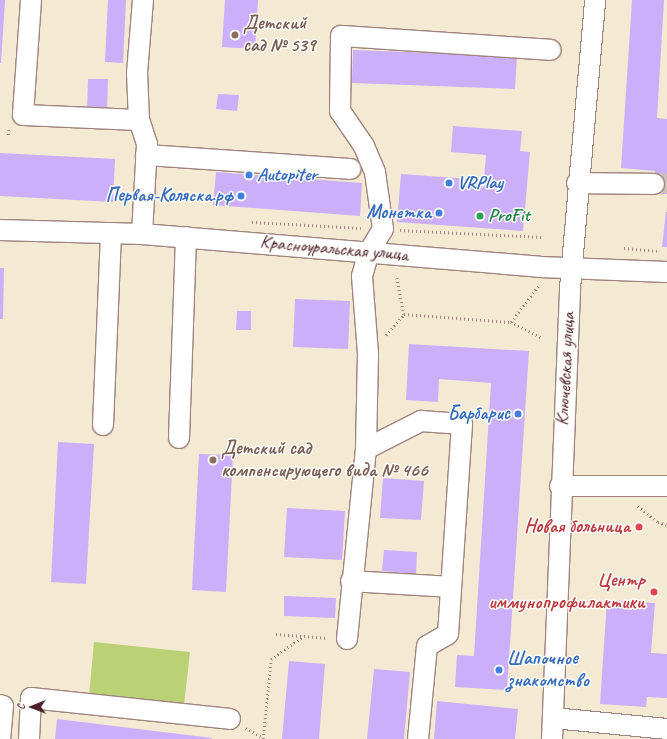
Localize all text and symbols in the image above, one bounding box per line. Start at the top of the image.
place label: Детский сад № 539 [243,13,315,57]
marker: Детский сад № 539 [230,30,240,40]
place label: Autopiter [257,164,317,186]
marker: Autopiter [244,170,254,180]
place label: VRPlay [457,172,503,194]
marker: VRPlay [444,178,454,188]
place label: Первая-Коляска.рф [106,185,233,207]
marker: Первая-Коляска.рф [236,191,246,201]
place label: Монетка [366,202,431,224]
place label: ProFit [488,205,530,227]
marker: Монетка [434,208,444,218]
marker: ProFit [475,211,485,221]
street label: Красноуральская улица [259,231,409,267]
street label: Ключевская улица [552,311,580,427]
place label: Барбарис [448,403,510,425]
marker: Барбарис [513,409,523,419]
place label: Детский сад компенсирующего вида № 466 [221,438,424,482]
marker: Детский сад компенсирующего вида № 466 [208,455,218,465]
place label: Новая больница [525,516,630,538]
marker: Новая больница [633,521,645,533]
place label: Центр иммунопрофилактики [488,570,645,614]
marker: Центр иммунопрофилактики [648,586,660,598]
place label: Шапочное знакомство [507,648,589,692]
marker: Шапочное знакомство [494,665,504,675]
north arrow [12,687,52,727]
text: С [13,704,27,710]

